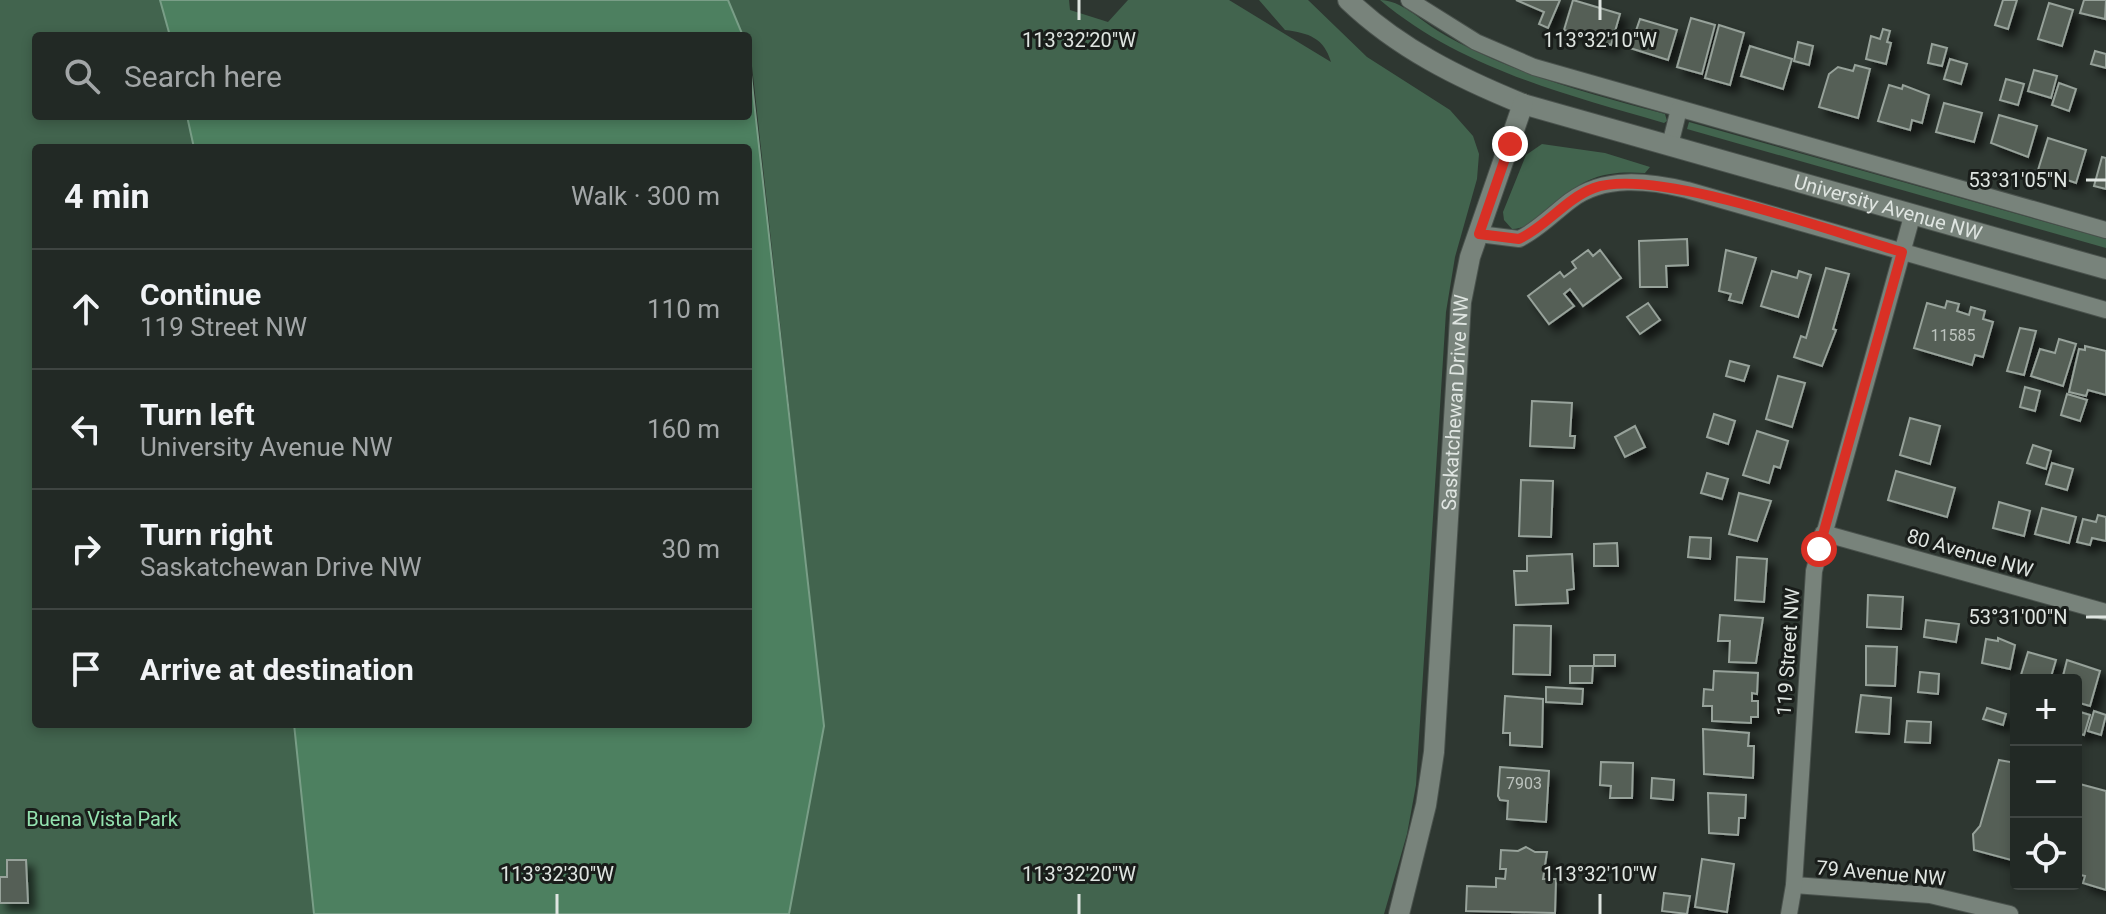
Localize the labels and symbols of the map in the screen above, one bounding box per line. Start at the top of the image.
text: 113°32'20"W [1022,28,1136,52]
text: 113°32'10"W [1543,28,1657,52]
route end [1492,126,1528,162]
text: 53°31'05"N [1968,168,2068,192]
street label: University Avenue NW [1791,169,1985,245]
street label: Saskatchewan Drive NW [1437,293,1473,511]
house number: 11585 [1931,326,1975,345]
street label: 80 Avenue NW [1904,524,2036,582]
route start [1801,531,1837,567]
street label: 119 Street NW [1772,587,1804,717]
text: 53°31'00"N [1968,605,2068,629]
house number: 7903 [1506,774,1542,793]
park label: Buena Vista Park [26,807,179,831]
street label: 79 Avenue NW [1815,855,1947,891]
text: 113°32'30"W [500,862,614,886]
text: 113°32'20"W [1022,862,1136,886]
text: 113°32'10"W [1543,862,1657,886]

